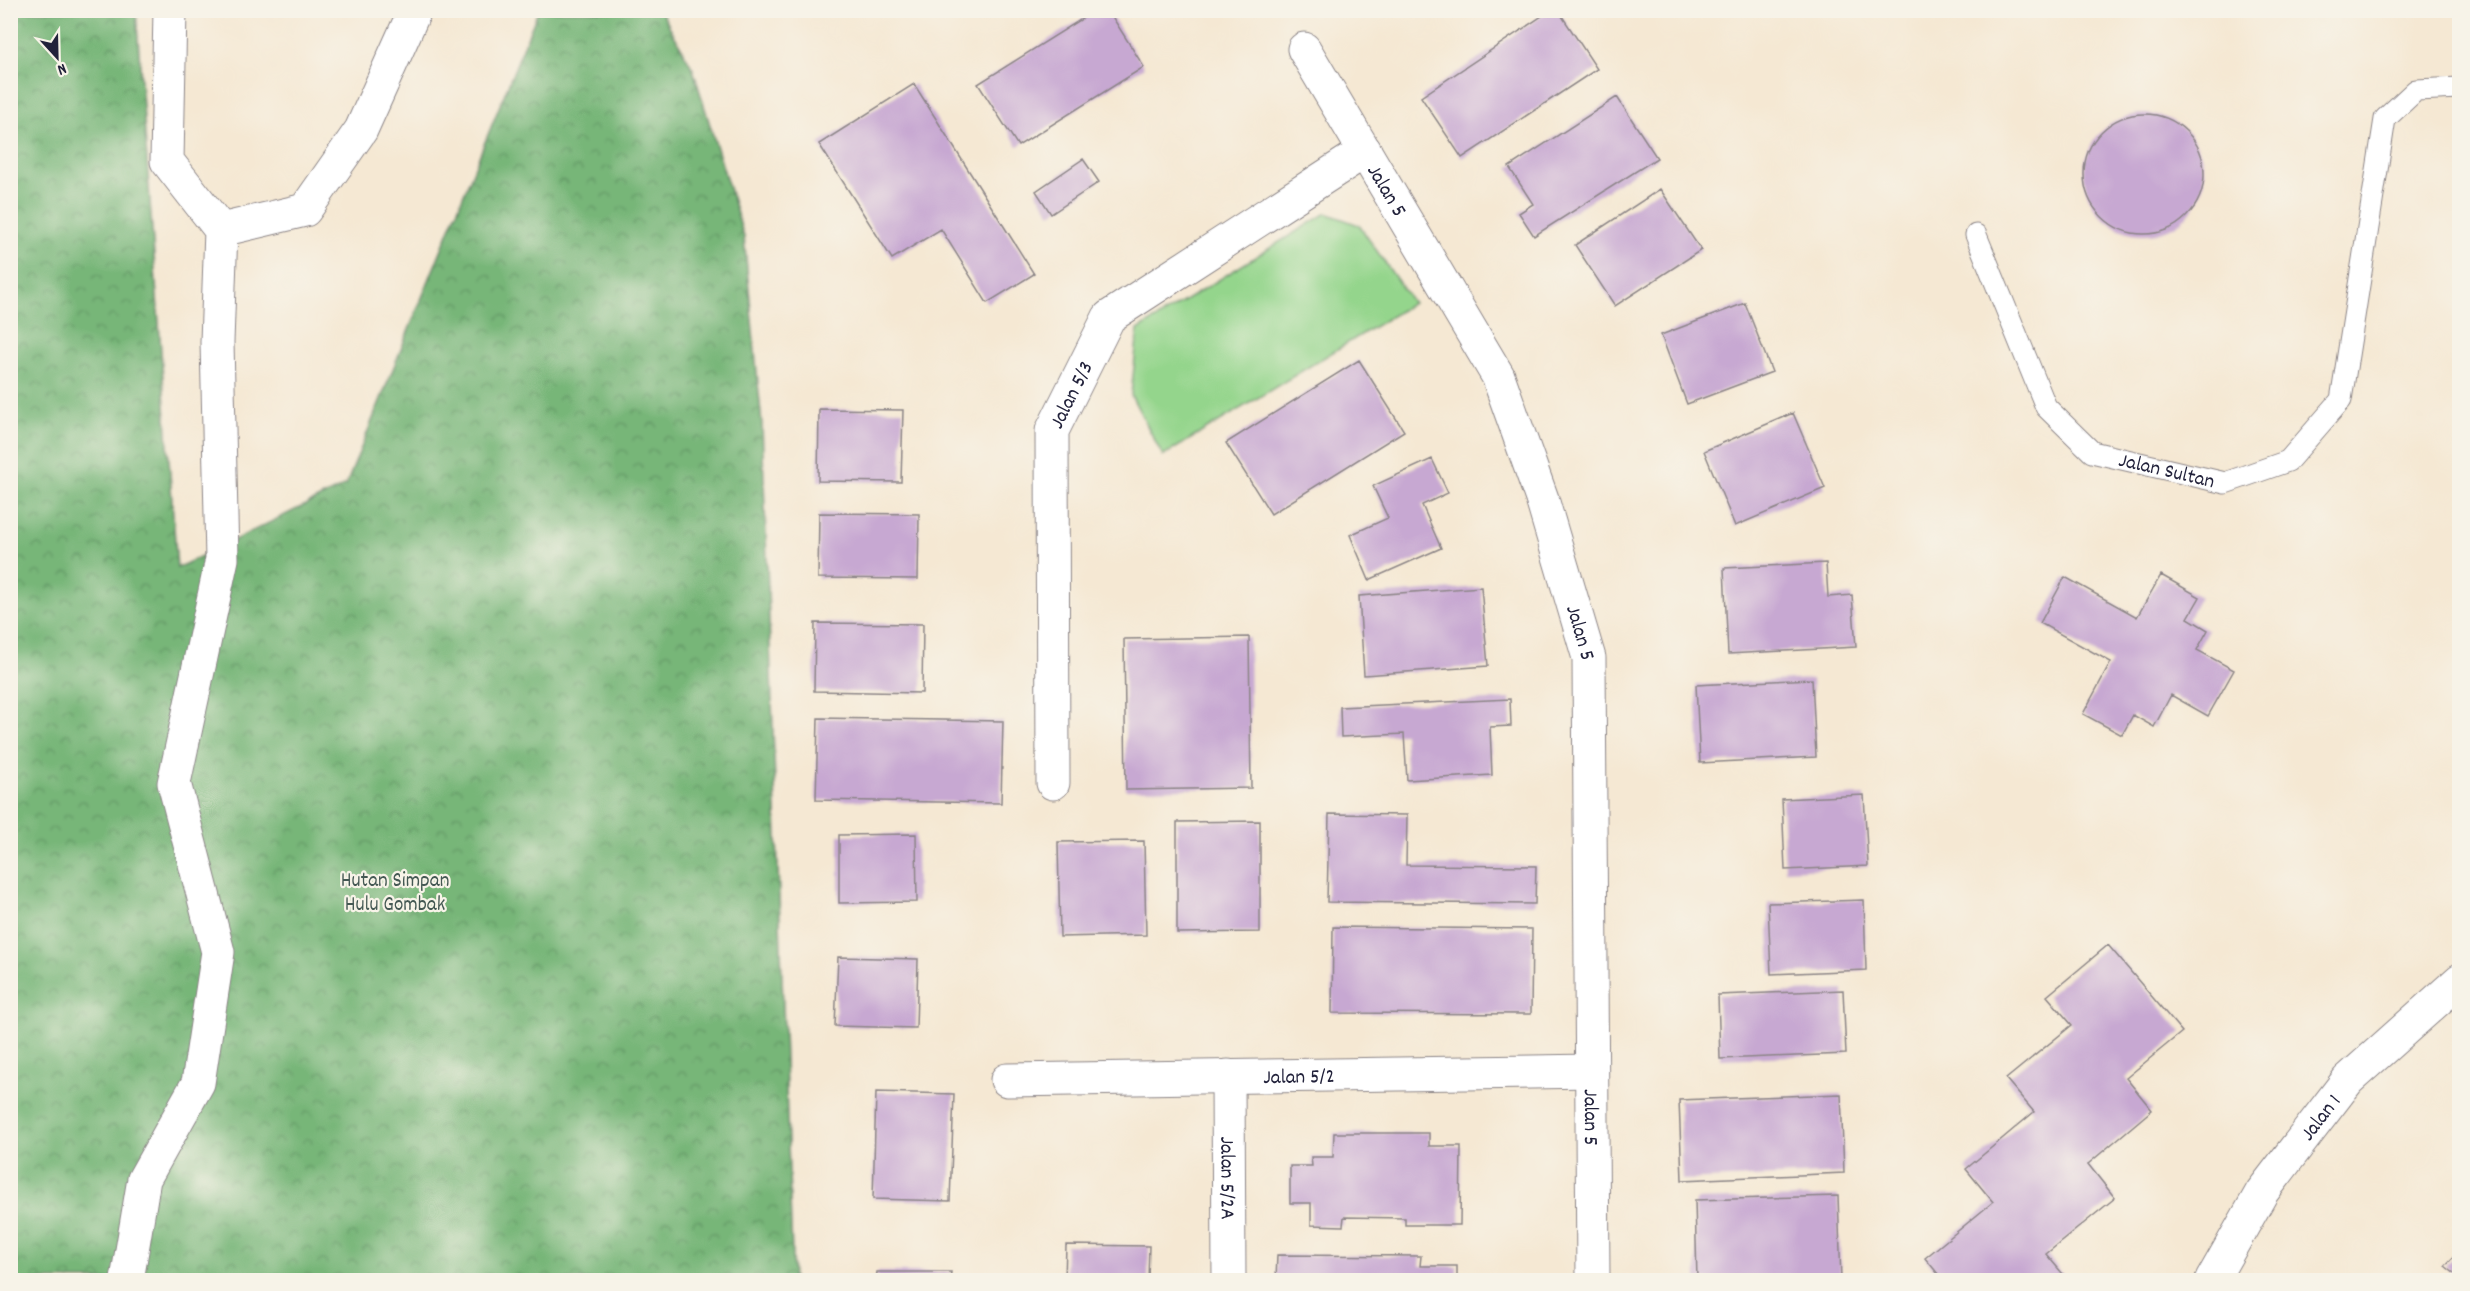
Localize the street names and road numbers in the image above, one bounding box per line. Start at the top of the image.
street label: Jalan 5 [1358,160,1412,224]
street label: Jalan 5/3 [1044,357,1103,435]
street label: Jalan Sultan [2115,447,2217,498]
street label: Jalan 5 [1556,602,1601,665]
street label: Jalan 5/2 [1263,1063,1335,1094]
street label: Jalan 5 [1574,1089,1604,1146]
street label: Jalan 1 [2295,1089,2350,1148]
street label: Jalan 5/2A [1210,1136,1241,1220]

